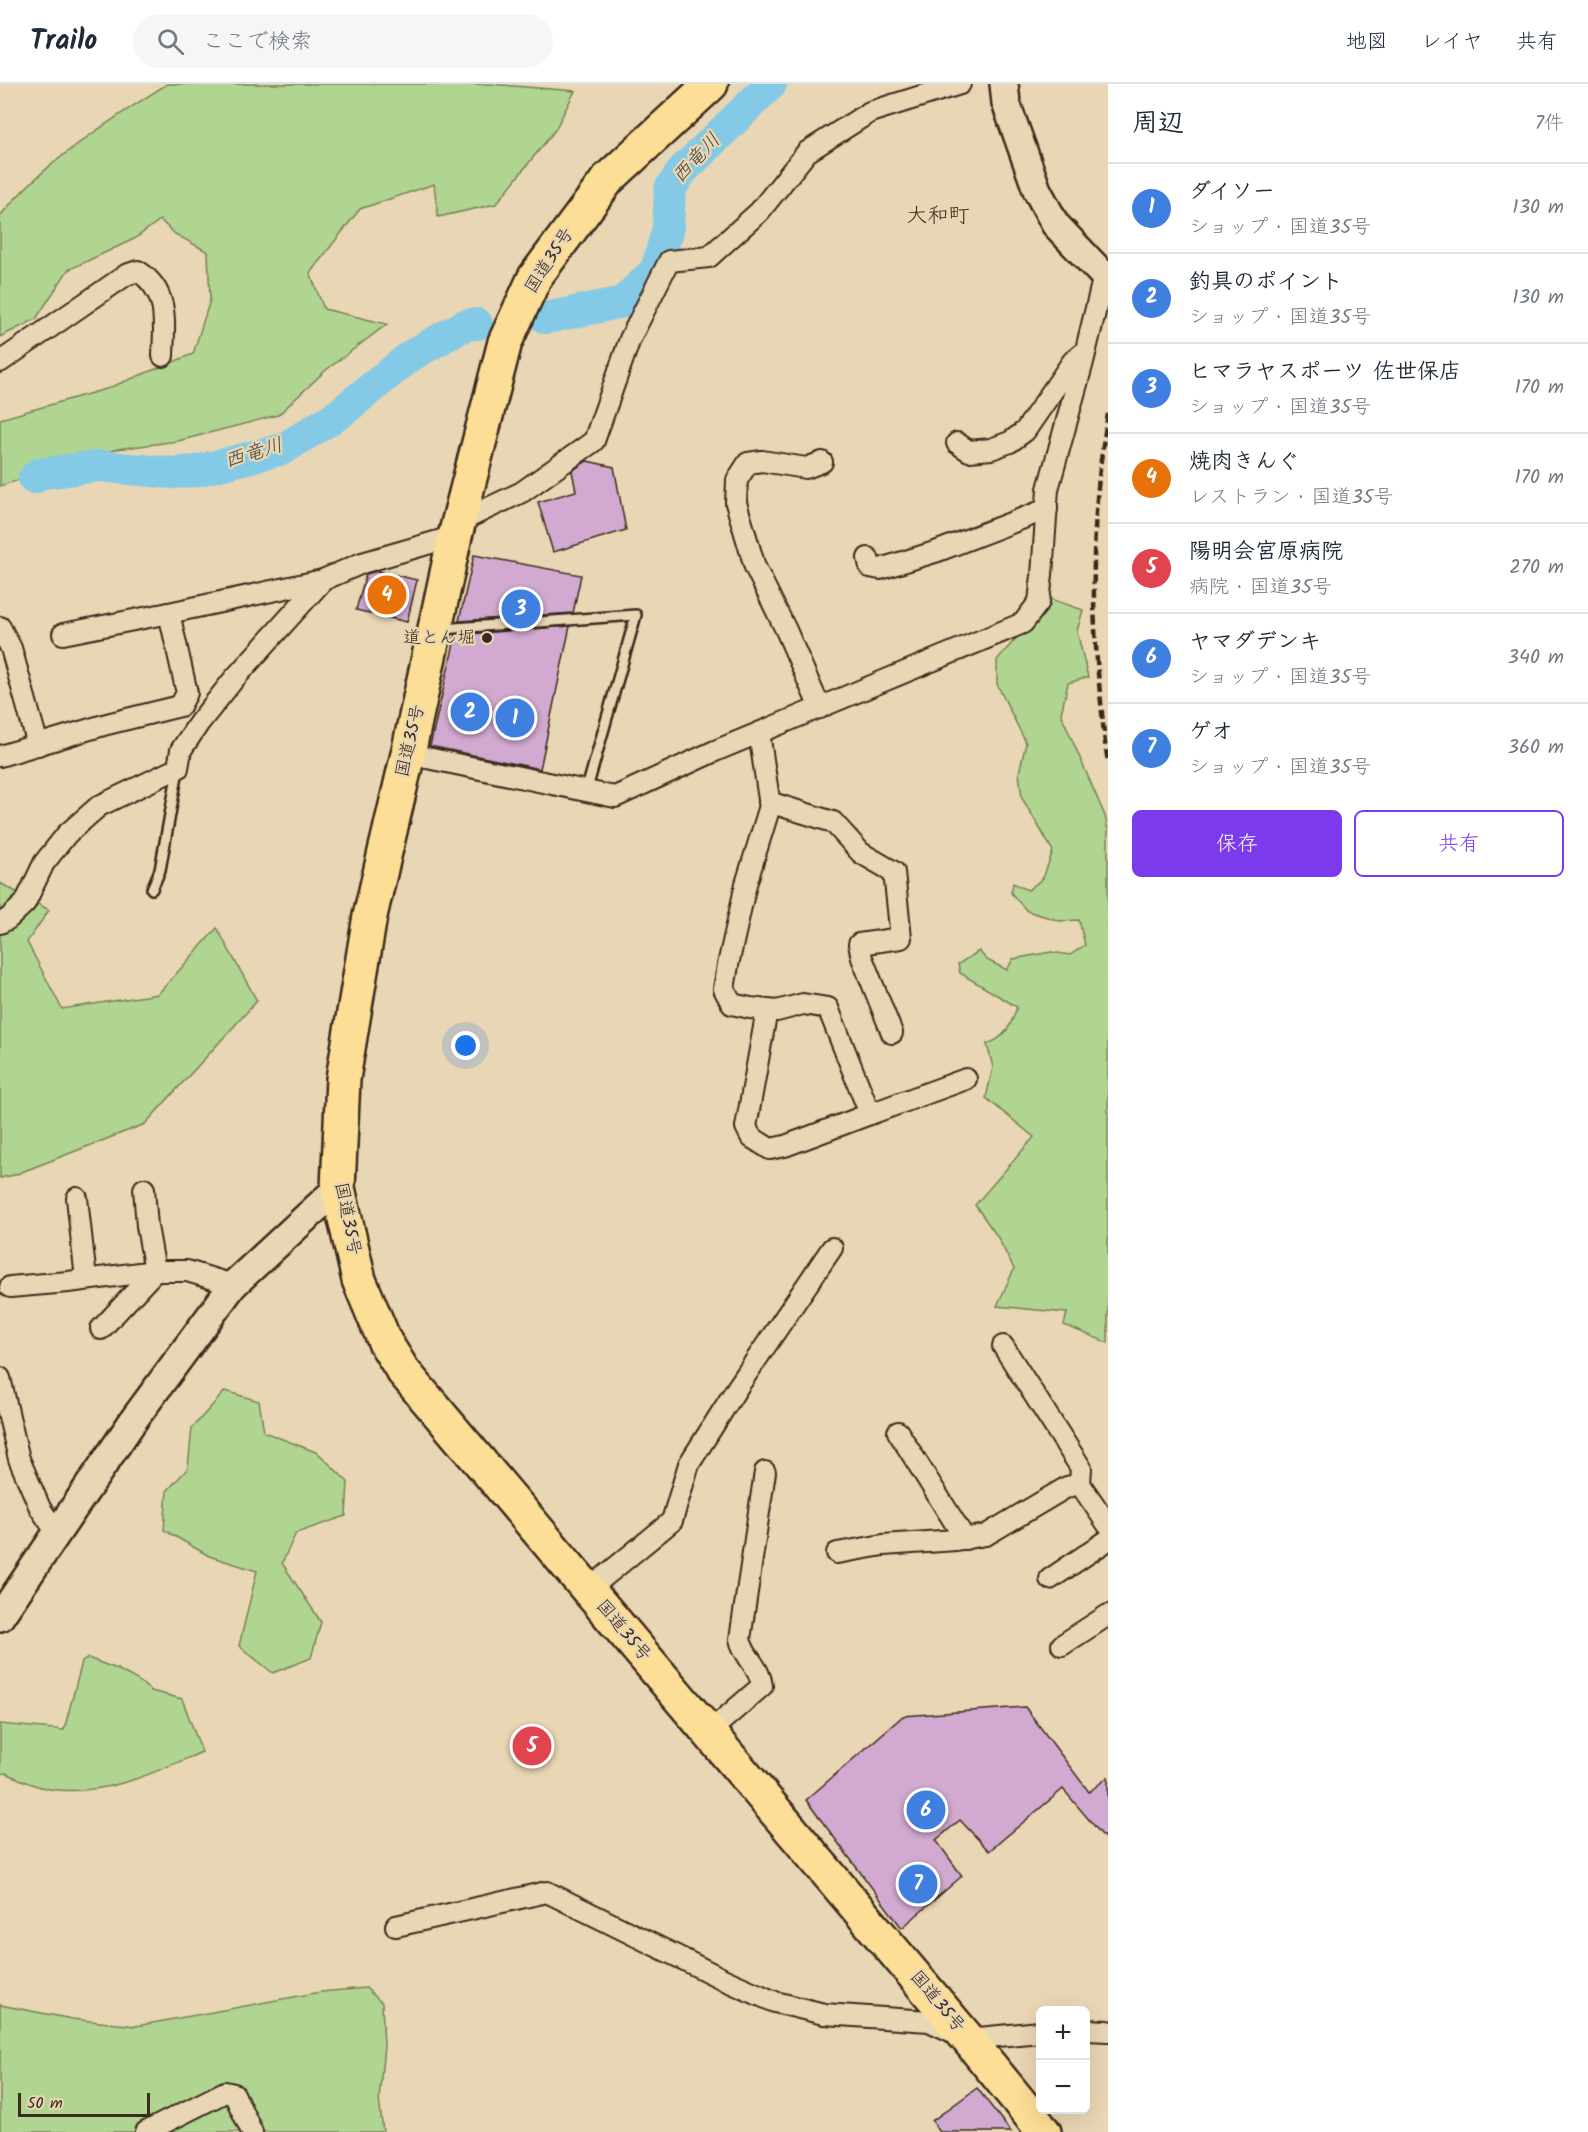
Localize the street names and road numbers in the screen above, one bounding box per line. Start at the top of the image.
street label: 国道35号 [518,222,582,300]
street label: 国道35号 [389,702,433,780]
street label: 国道35号 [326,1180,368,1258]
street label: 国道35号 [588,1593,658,1669]
street label: 国道35号 [902,1964,972,2040]

